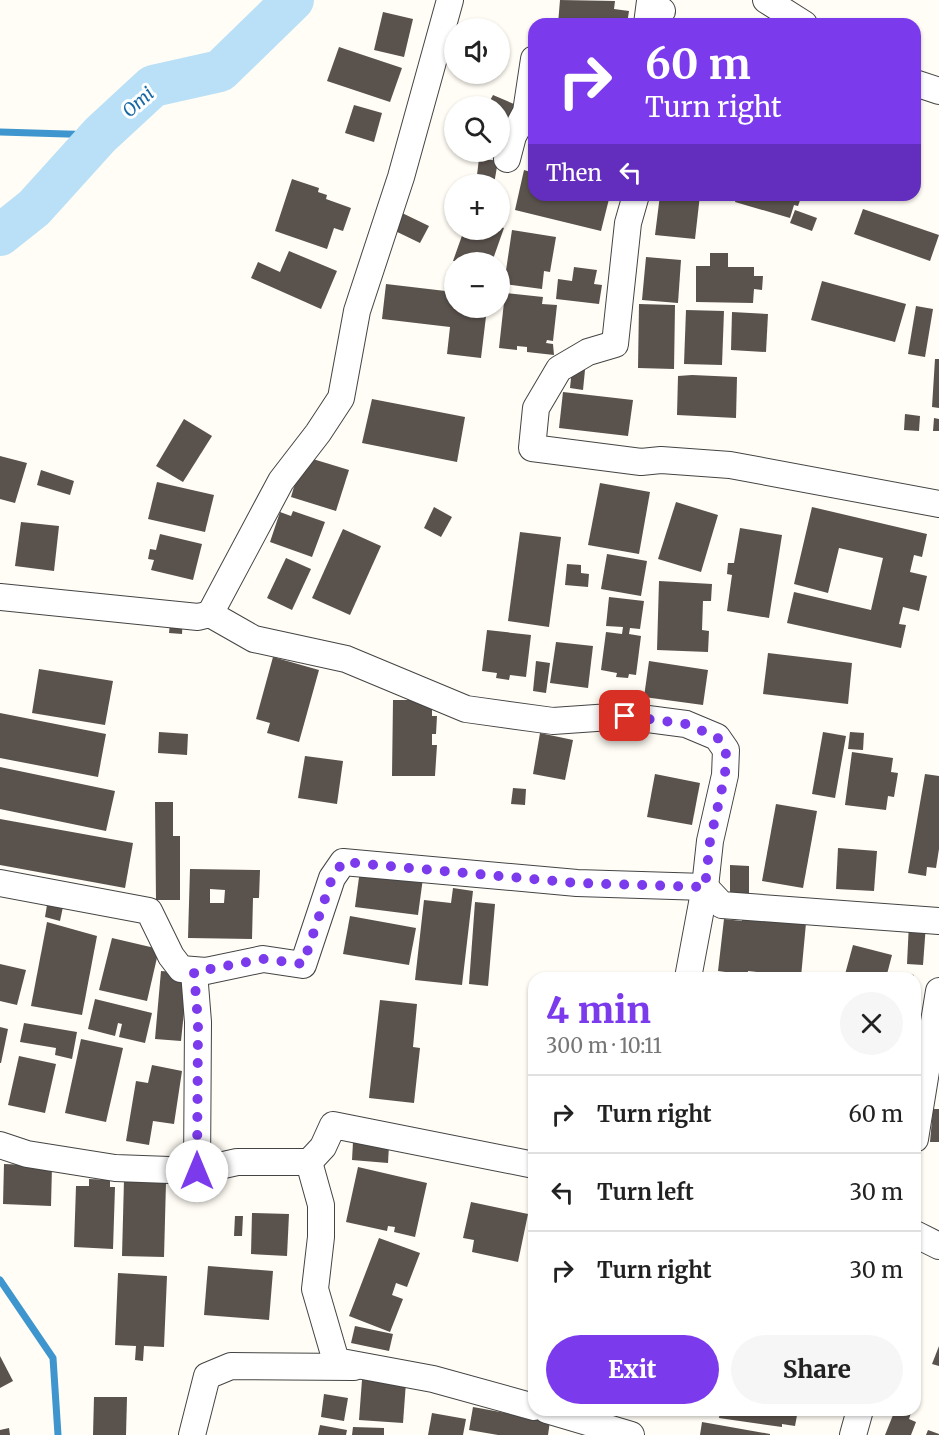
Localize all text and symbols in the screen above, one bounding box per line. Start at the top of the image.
map controls [444,18,510,318]
button: sound [444,18,510,84]
text: 60 m [645,38,751,90]
icon: right [546,42,624,120]
water label: Omi [117,82,159,122]
text: Turn right [645,90,782,124]
button: search [444,96,510,162]
icon: left [614,156,647,189]
text: Then [546,159,602,187]
button: + [444,174,510,240]
button: − [444,252,510,318]
pin [599,690,650,741]
icon: arrive [608,699,641,732]
text: 4 min [546,988,651,1033]
button: close [840,992,903,1055]
text: 300 m · 10:11 [546,1033,662,1058]
icon: right [546,1098,579,1131]
text: Turn right [597,1100,711,1128]
text: 60 m [849,1100,903,1128]
position arrow [165,1139,229,1203]
icon: left [546,1176,579,1209]
text: Turn left [597,1178,694,1206]
text: 30 m [849,1178,903,1206]
icon: right [546,1254,579,1287]
text: Turn right [597,1256,711,1284]
text: 30 m [849,1256,903,1284]
button: Exit [546,1335,719,1404]
button: Share [731,1335,903,1404]

